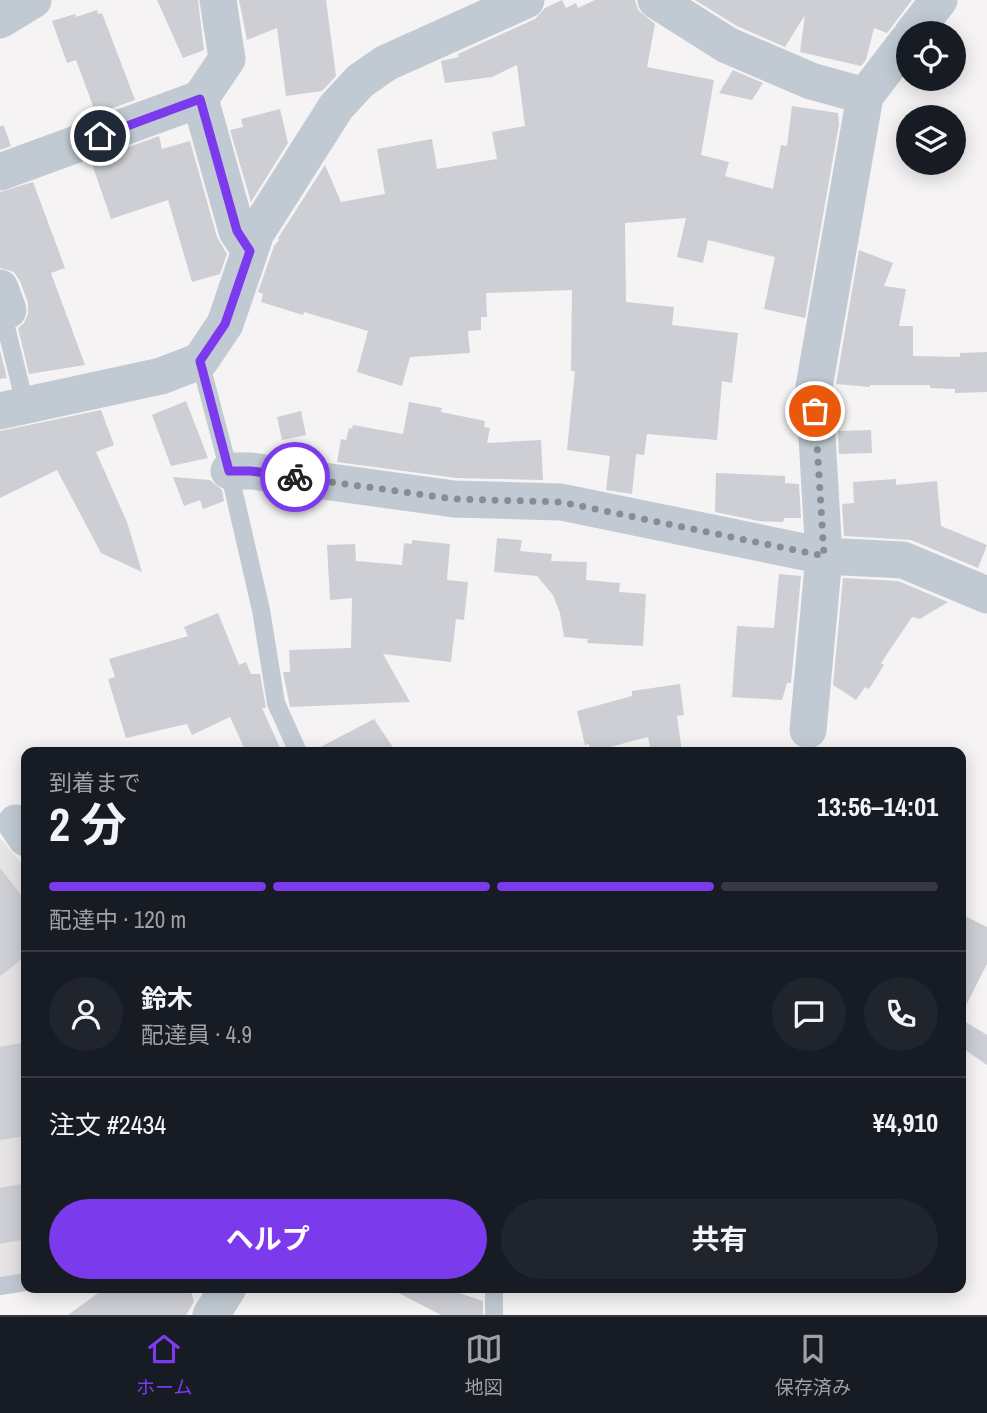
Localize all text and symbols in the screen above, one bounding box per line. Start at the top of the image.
map controls [896,21,966,175]
button: locate [896,21,966,91]
button: layers [896,105,966,175]
pin [70,106,130,166]
icon: home [81,117,119,155]
pin [785,381,845,441]
icon: bag [796,392,834,430]
courier [260,442,330,512]
icon: bike [276,458,314,496]
text: 到着まで [49,767,141,798]
text: 13:56–14:01 [817,789,938,824]
text: 2 分 [49,793,126,855]
text: 配達中 · 120 m [49,904,186,935]
button: person [49,977,123,1051]
button: chat [772,977,846,1051]
button: phone [864,977,938,1051]
text: 鈴木 [141,981,193,1016]
text: 配達員 · 4.9 [141,1019,252,1050]
text: ¥4,910 [873,1105,938,1140]
text: 注文 #2434 [49,1107,166,1142]
button: ヘルプ [49,1199,487,1279]
button: 共有 [501,1199,938,1279]
tab: ホーム [136,1330,193,1400]
tab: 地図 [465,1330,503,1400]
tab: 保存済み [775,1330,851,1400]

